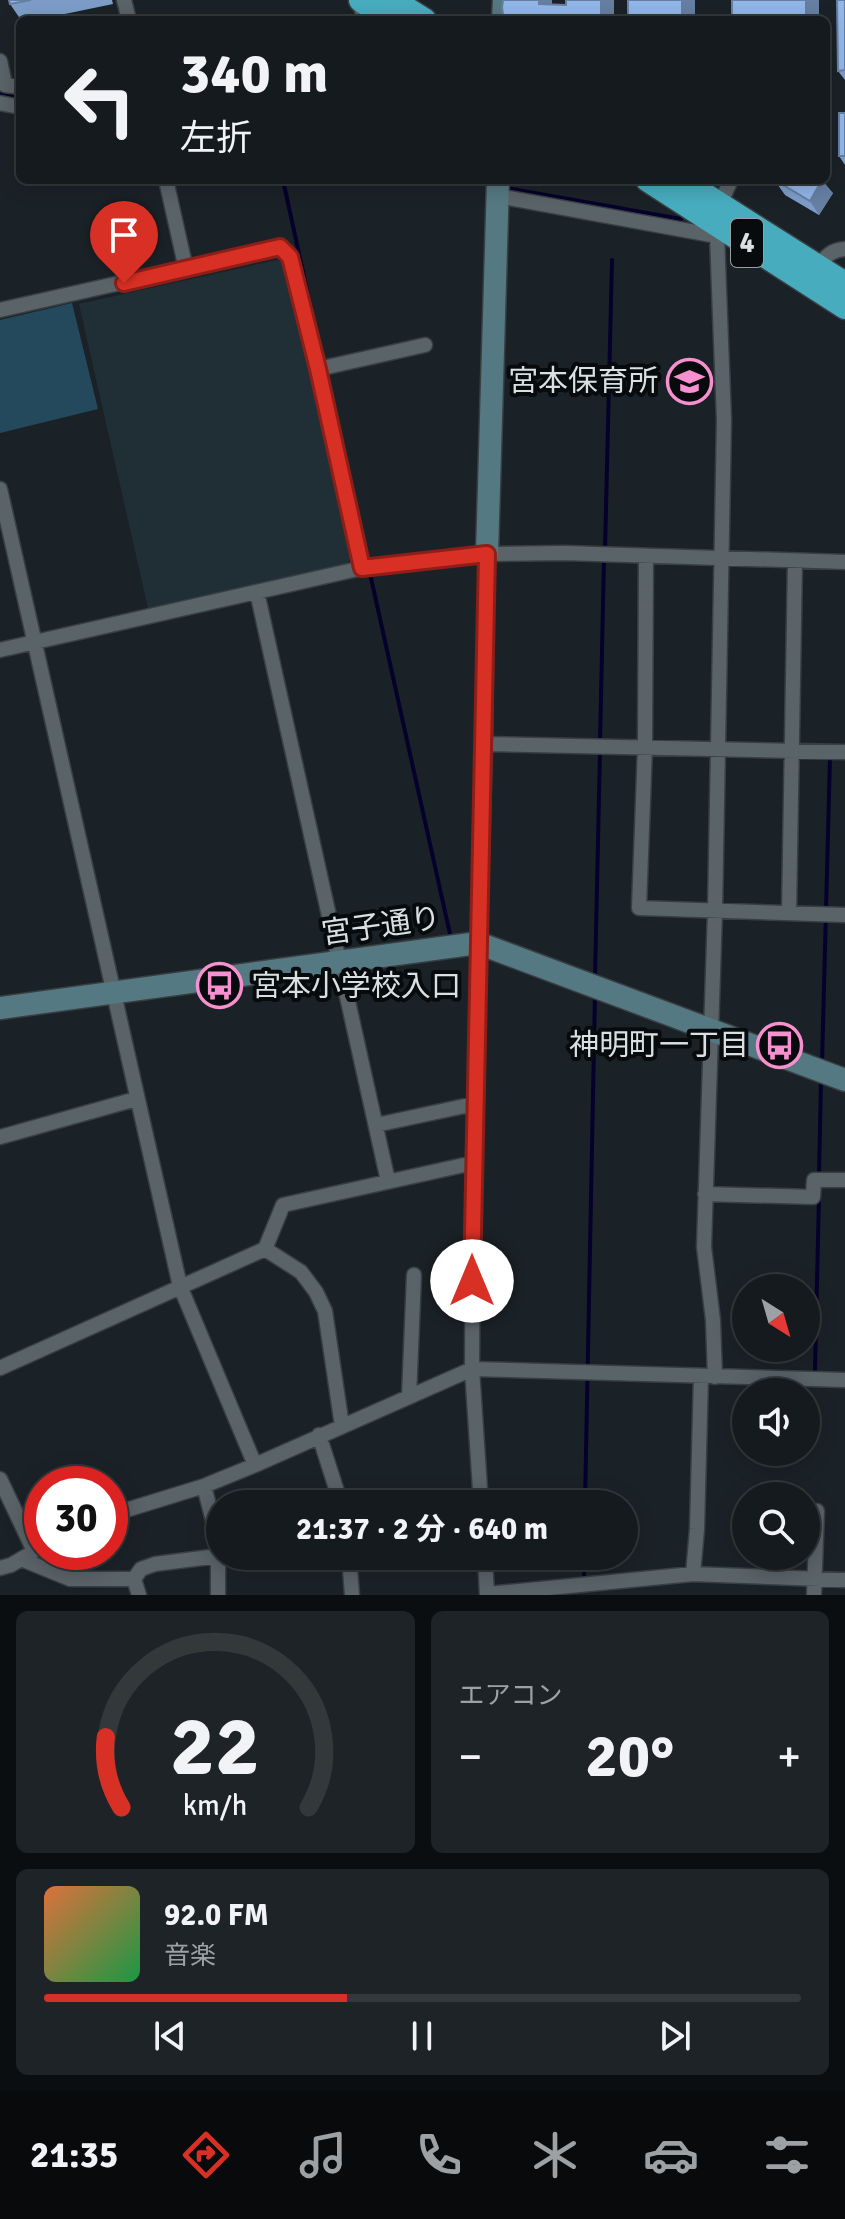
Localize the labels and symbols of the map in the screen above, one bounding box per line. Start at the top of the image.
pin [90,201,158,283]
road number: 4 [731,219,763,267]
school or university icon: 宮本保育所 [665,357,713,405]
place label: 宮本保育所 [508,363,658,400]
street label: 宮子通り [319,899,443,953]
bus stop icon: 宮本小学校入口 [196,962,244,1010]
place label: 宮本小学校入口 [251,968,461,1005]
bus stop icon: 神明町一丁目 [756,1021,804,1069]
place label: 神明町一丁目 [569,1027,749,1064]
position arrow [430,1239,514,1323]
north arrow [732,1274,820,1362]
speed limit sign: 30 [24,1466,128,1570]

